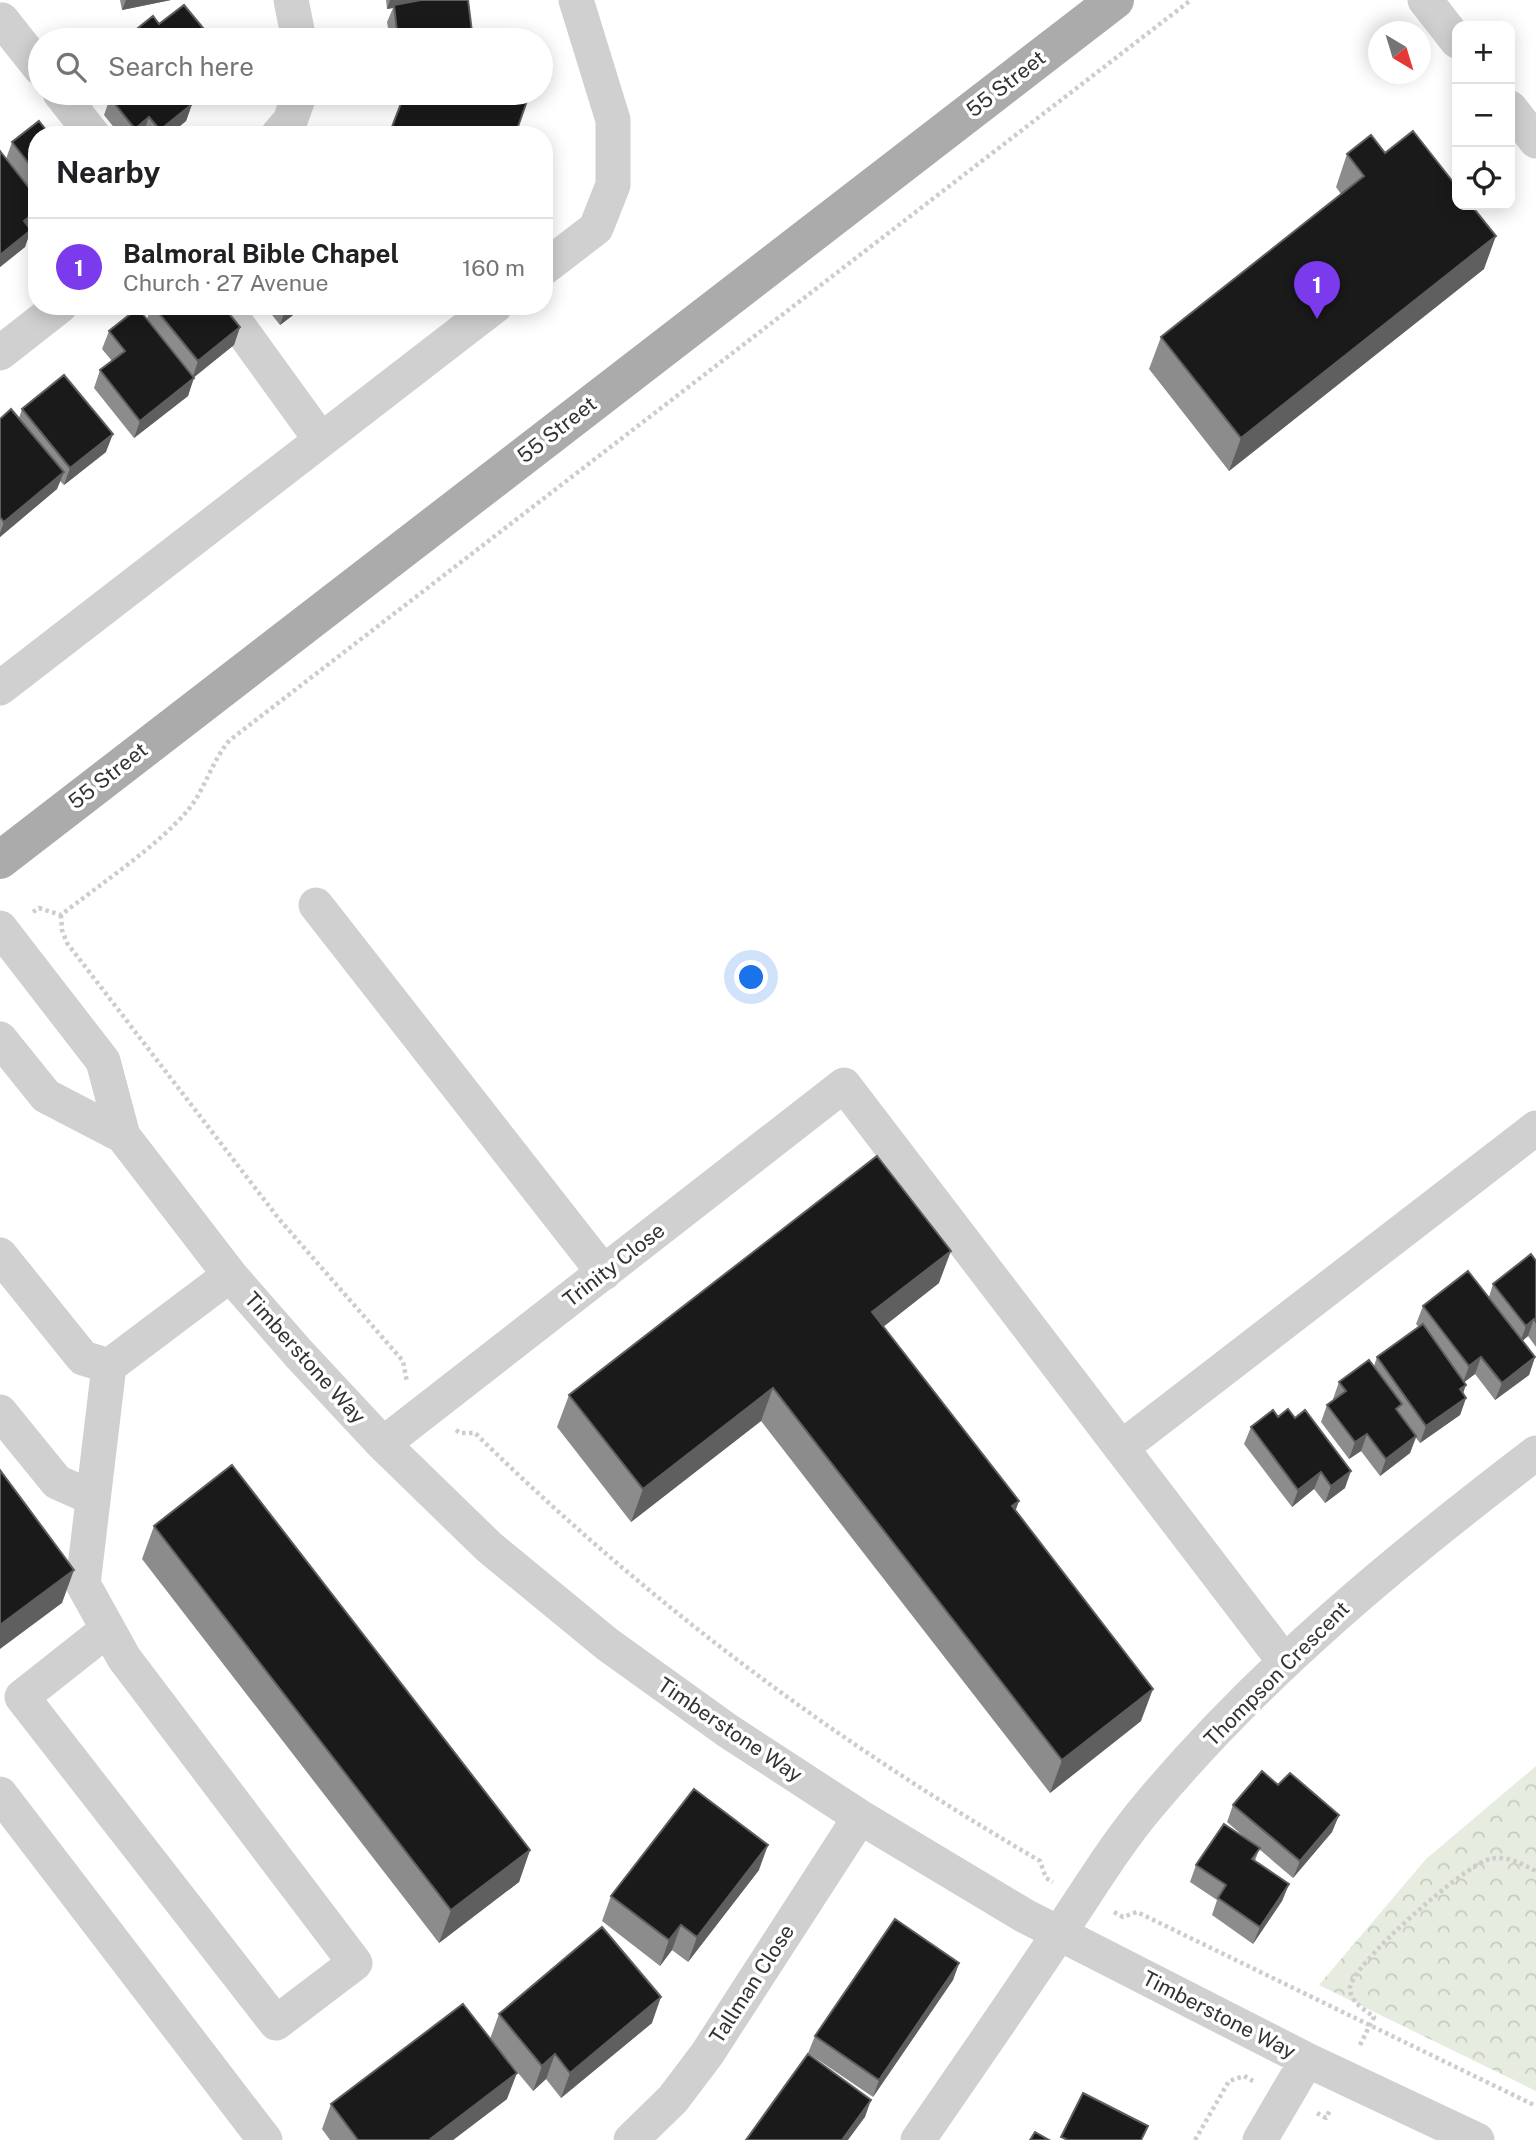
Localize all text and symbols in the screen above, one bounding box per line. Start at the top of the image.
north arrow [1368,21,1431,84]
map controls [1452,21,1515,210]
button: + [1452,21,1515,84]
search box [28,28,553,105]
street label: 55 Street [961,45,1050,122]
icon: search [52,48,90,86]
text: Search here [108,51,254,82]
button: − [1452,84,1515,147]
button: locate [1452,147,1515,210]
text: Nearby [56,154,160,190]
text: Balmoral Bible Chapel [123,238,399,269]
text: 1 [74,254,84,281]
text: 160 m [462,254,525,281]
pin: 1 [1294,261,1340,319]
text: Church · 27 Avenue [123,269,328,296]
street label: 55 Street [512,391,601,468]
street label: 55 Street [63,737,152,814]
your location [734,960,768,994]
street label: Trinity Close [558,1217,669,1312]
street label: Timberstone Way [240,1287,371,1429]
street label: Thompson Crescent [1199,1596,1354,1751]
street label: Timberstone Way [653,1672,807,1787]
street label: Tallman Close [704,1920,799,2048]
street label: Timberstone Way [1138,1965,1300,2064]

